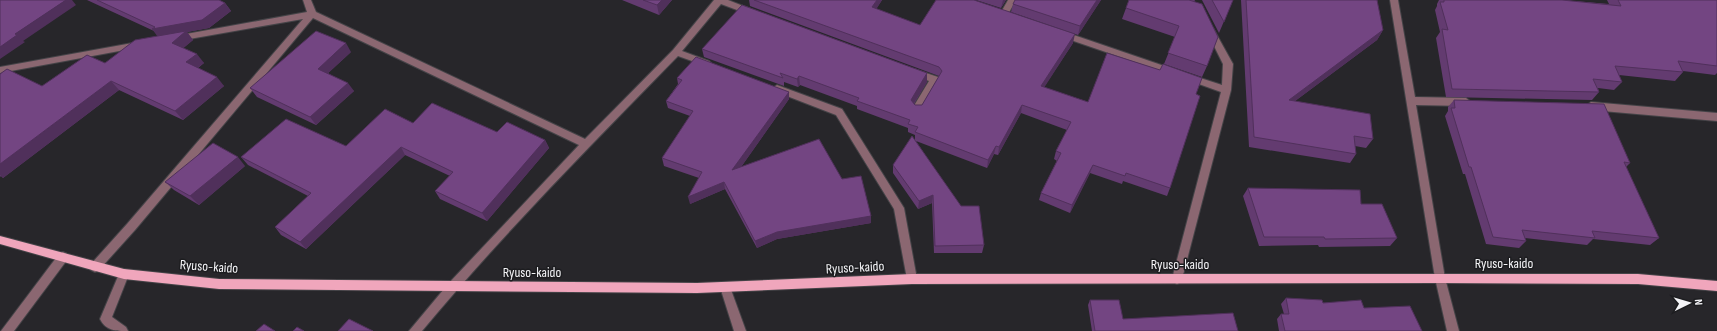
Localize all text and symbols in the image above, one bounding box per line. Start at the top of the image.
street label: Ryuso-kaido [1475,255,1533,272]
street label: Ryuso-kaido [179,256,239,277]
street label: Ryuso-kaido [1151,256,1209,273]
street label: Ryuso-kaido [825,257,885,278]
street label: Ryuso-kaido [503,264,561,281]
north arrow [1669,283,1709,323]
text: N [1692,299,1705,306]

